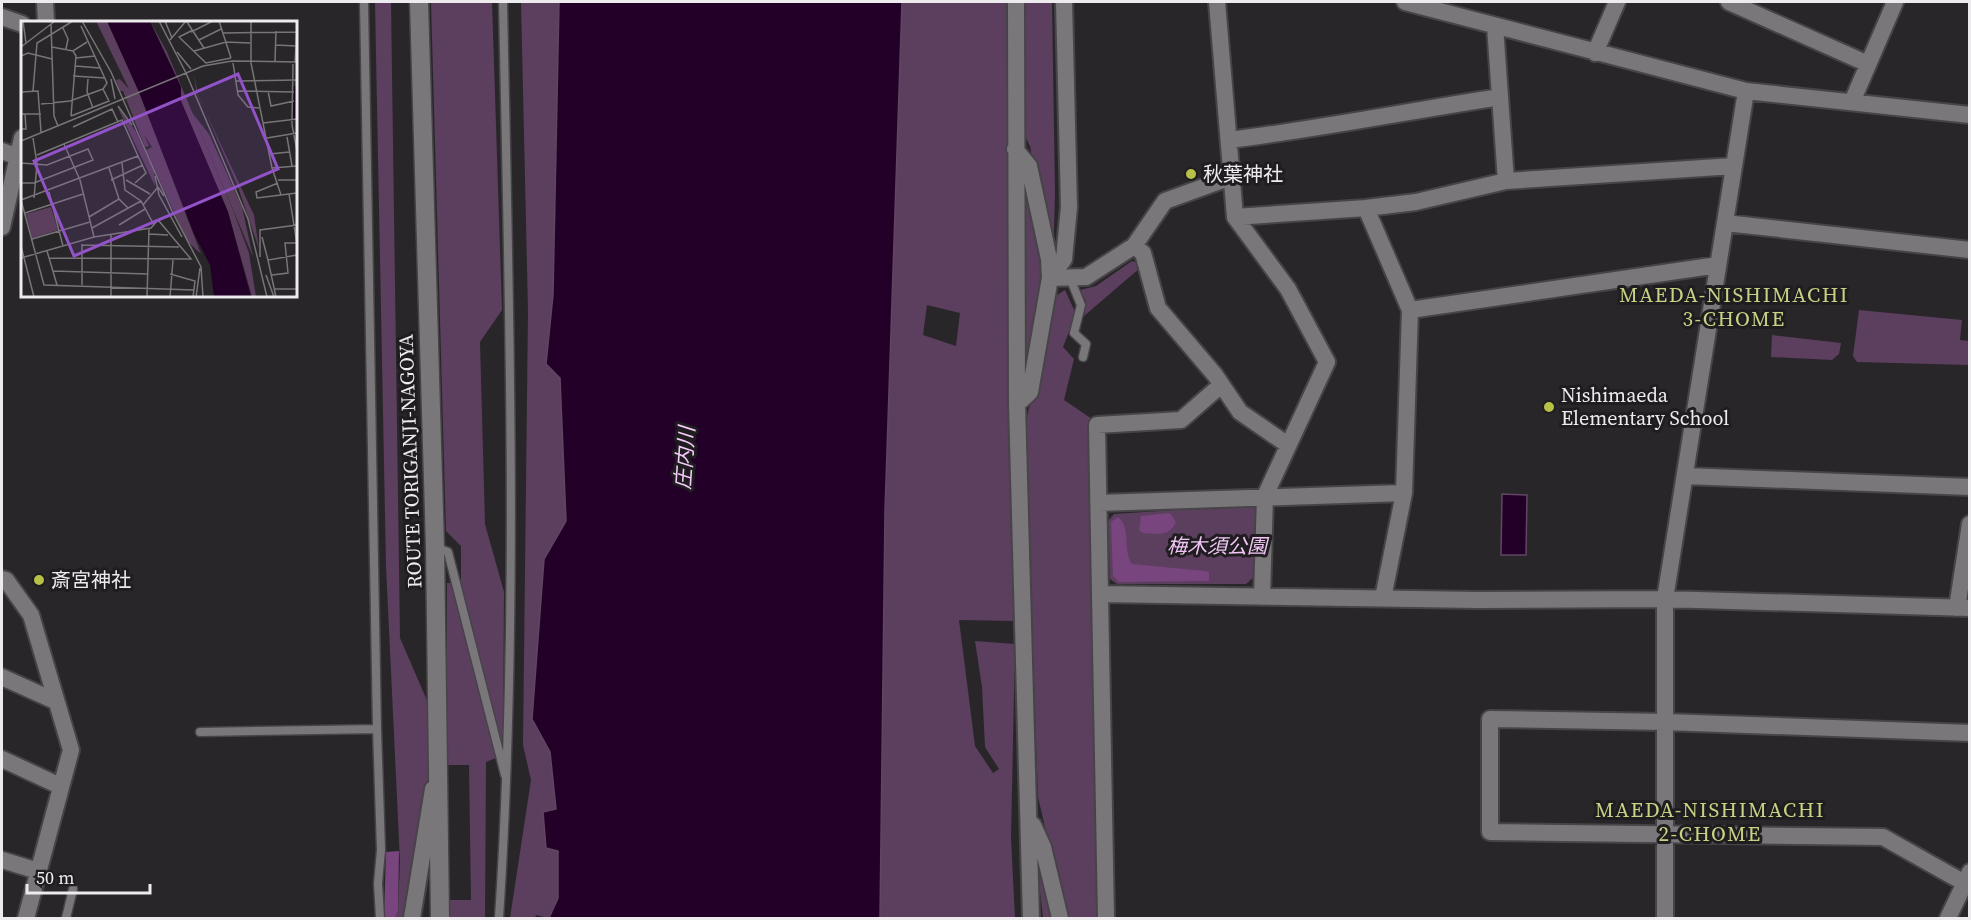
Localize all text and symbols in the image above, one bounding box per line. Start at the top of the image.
inset map [21,21,297,297]
place label: 秋葉神社 [1203,160,1283,188]
marker: 秋葉神社 [1184,167,1198,181]
district label: MAEDA-NISHIMACHI 3-CHOME [1619,280,1849,333]
street label: ROUTE TORIGANJI-NAGOYA [392,333,428,589]
place label: Nishimaeda Elementary School [1561,381,1729,432]
marker: Nishimaeda Elementary School [1542,400,1556,414]
water label: 庄内川 [668,424,701,490]
park label: 梅木須公園 [1167,532,1270,560]
place label: 斎宮神社 [51,566,131,594]
marker: 斎宮神社 [32,573,46,587]
district label: MAEDA-NISHIMACHI 2-CHOME [1595,795,1825,848]
scale bar [27,857,150,895]
text: 50 m [36,865,74,890]

